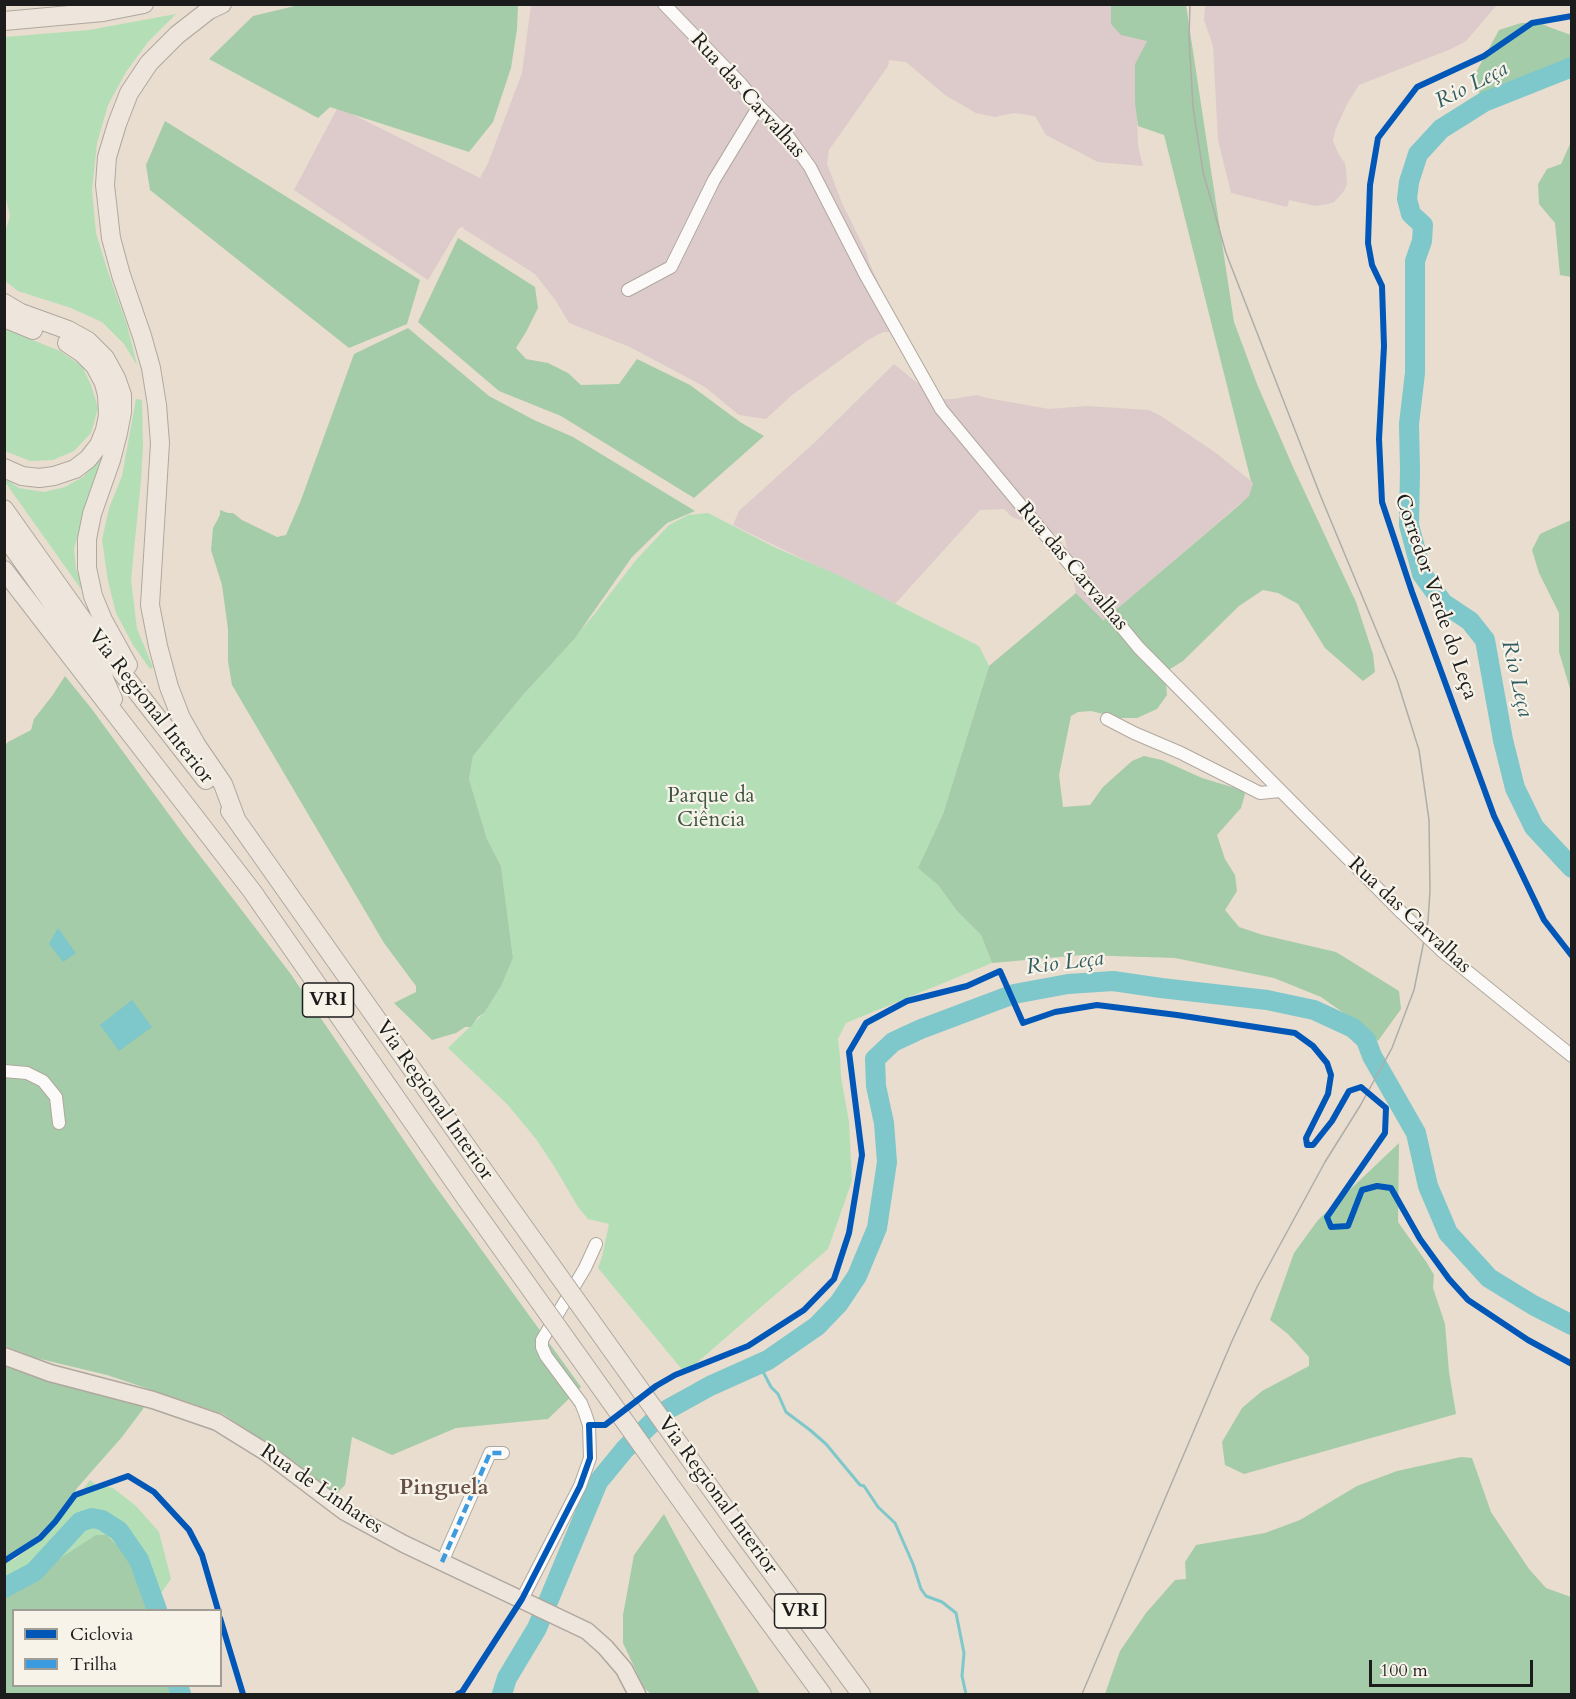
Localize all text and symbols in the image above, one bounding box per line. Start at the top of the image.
street label: Rua das Carvalhas [684,28,810,164]
water label: Rio Leça [1431,57,1513,115]
street label: Corredor Verde do Leça [1388,491,1482,703]
street label: Rua das Carvalhas [1011,498,1133,636]
street label: Via Regional Interior [82,625,218,789]
water label: Rio Leça [1494,638,1538,720]
park label: Parque da Ciência [667,784,755,834]
street label: Rua das Carvalhas [1342,853,1476,979]
water label: Rio Leça [1025,946,1105,982]
road number: VRI [302,983,354,1017]
street label: Via Regional Interior [369,1016,499,1186]
street label: Via Regional Interior [651,1412,783,1580]
street label: Rua de Linhares [255,1440,387,1540]
district label: Pinguela [399,1476,489,1502]
road number: VRI [774,1594,826,1628]
legend [12,1609,222,1687]
text: Ciclovia [70,1622,133,1647]
scale bar [1372,1648,1536,1686]
text: Trilha [70,1652,117,1677]
text: 100 m [1380,1658,1428,1683]

